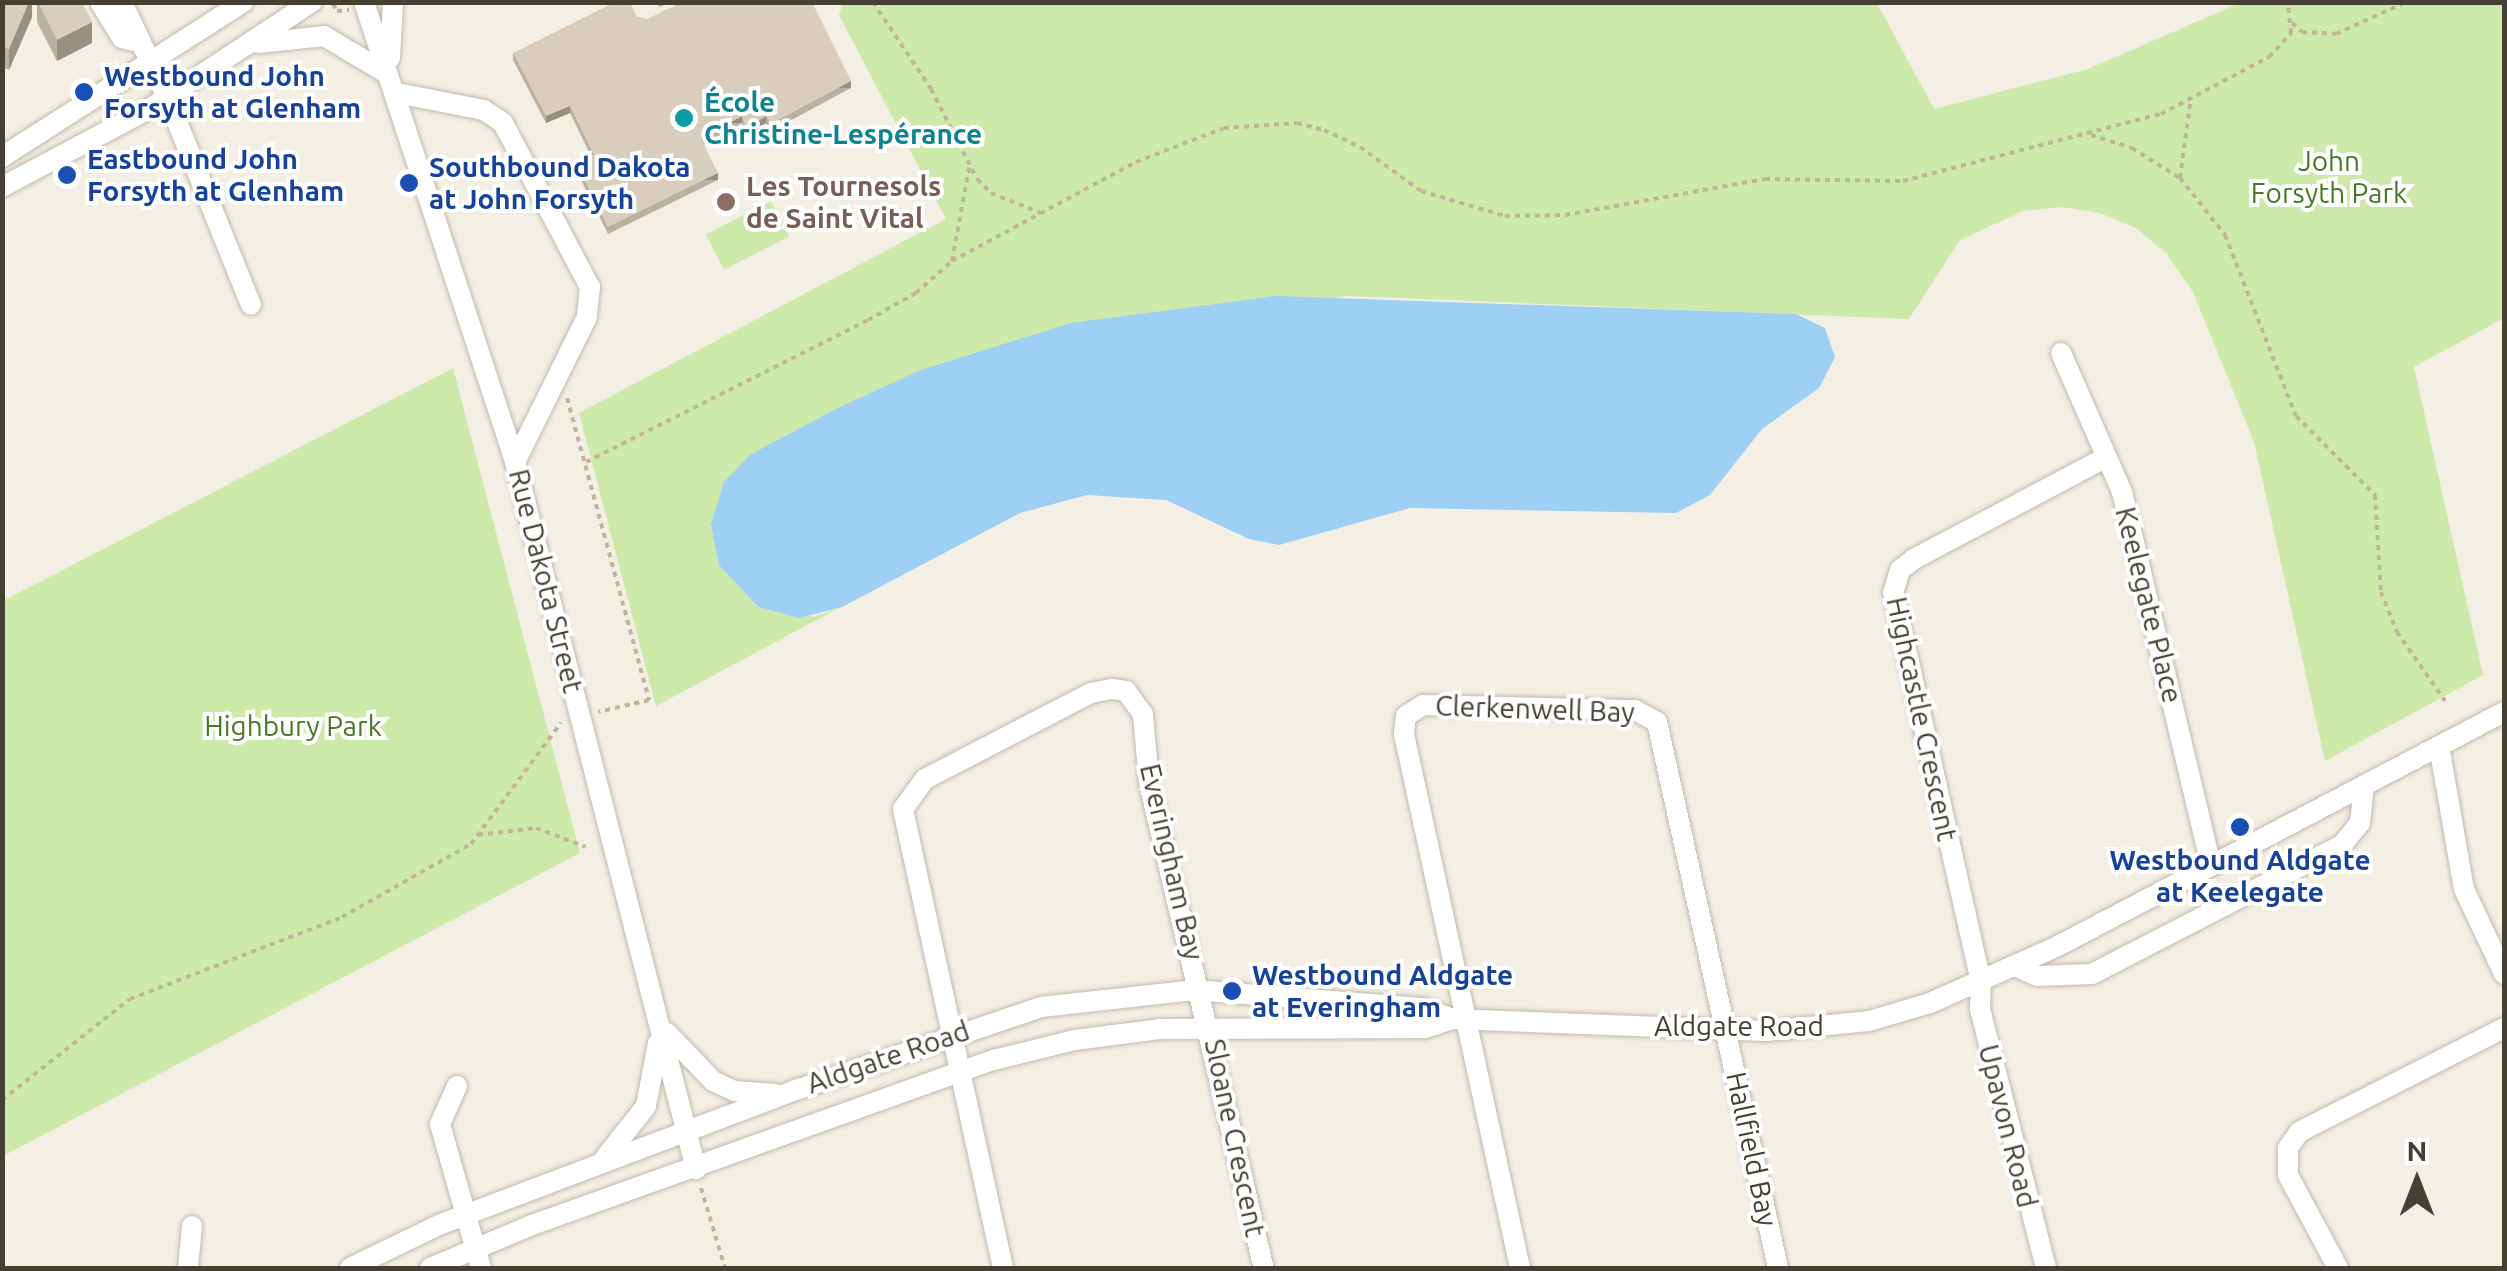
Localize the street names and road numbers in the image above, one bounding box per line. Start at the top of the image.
street label: Rue Dakota Street [502,466,590,696]
street label: Keelegate Place [2108,504,2190,706]
street label: Highcastle Crescent [1880,594,1964,844]
street label: Clerkenwell Bay [1435,689,1635,729]
street label: Everingham Bay [1133,761,1211,963]
street label: Aldgate Road [1654,1009,1824,1043]
street label: Aldgate Road [802,1013,974,1101]
street label: Sloane Crescent [1198,1036,1272,1240]
street label: Upavon Road [1972,1041,2044,1211]
street label: Hallfield Bay [1719,1069,1785,1229]

